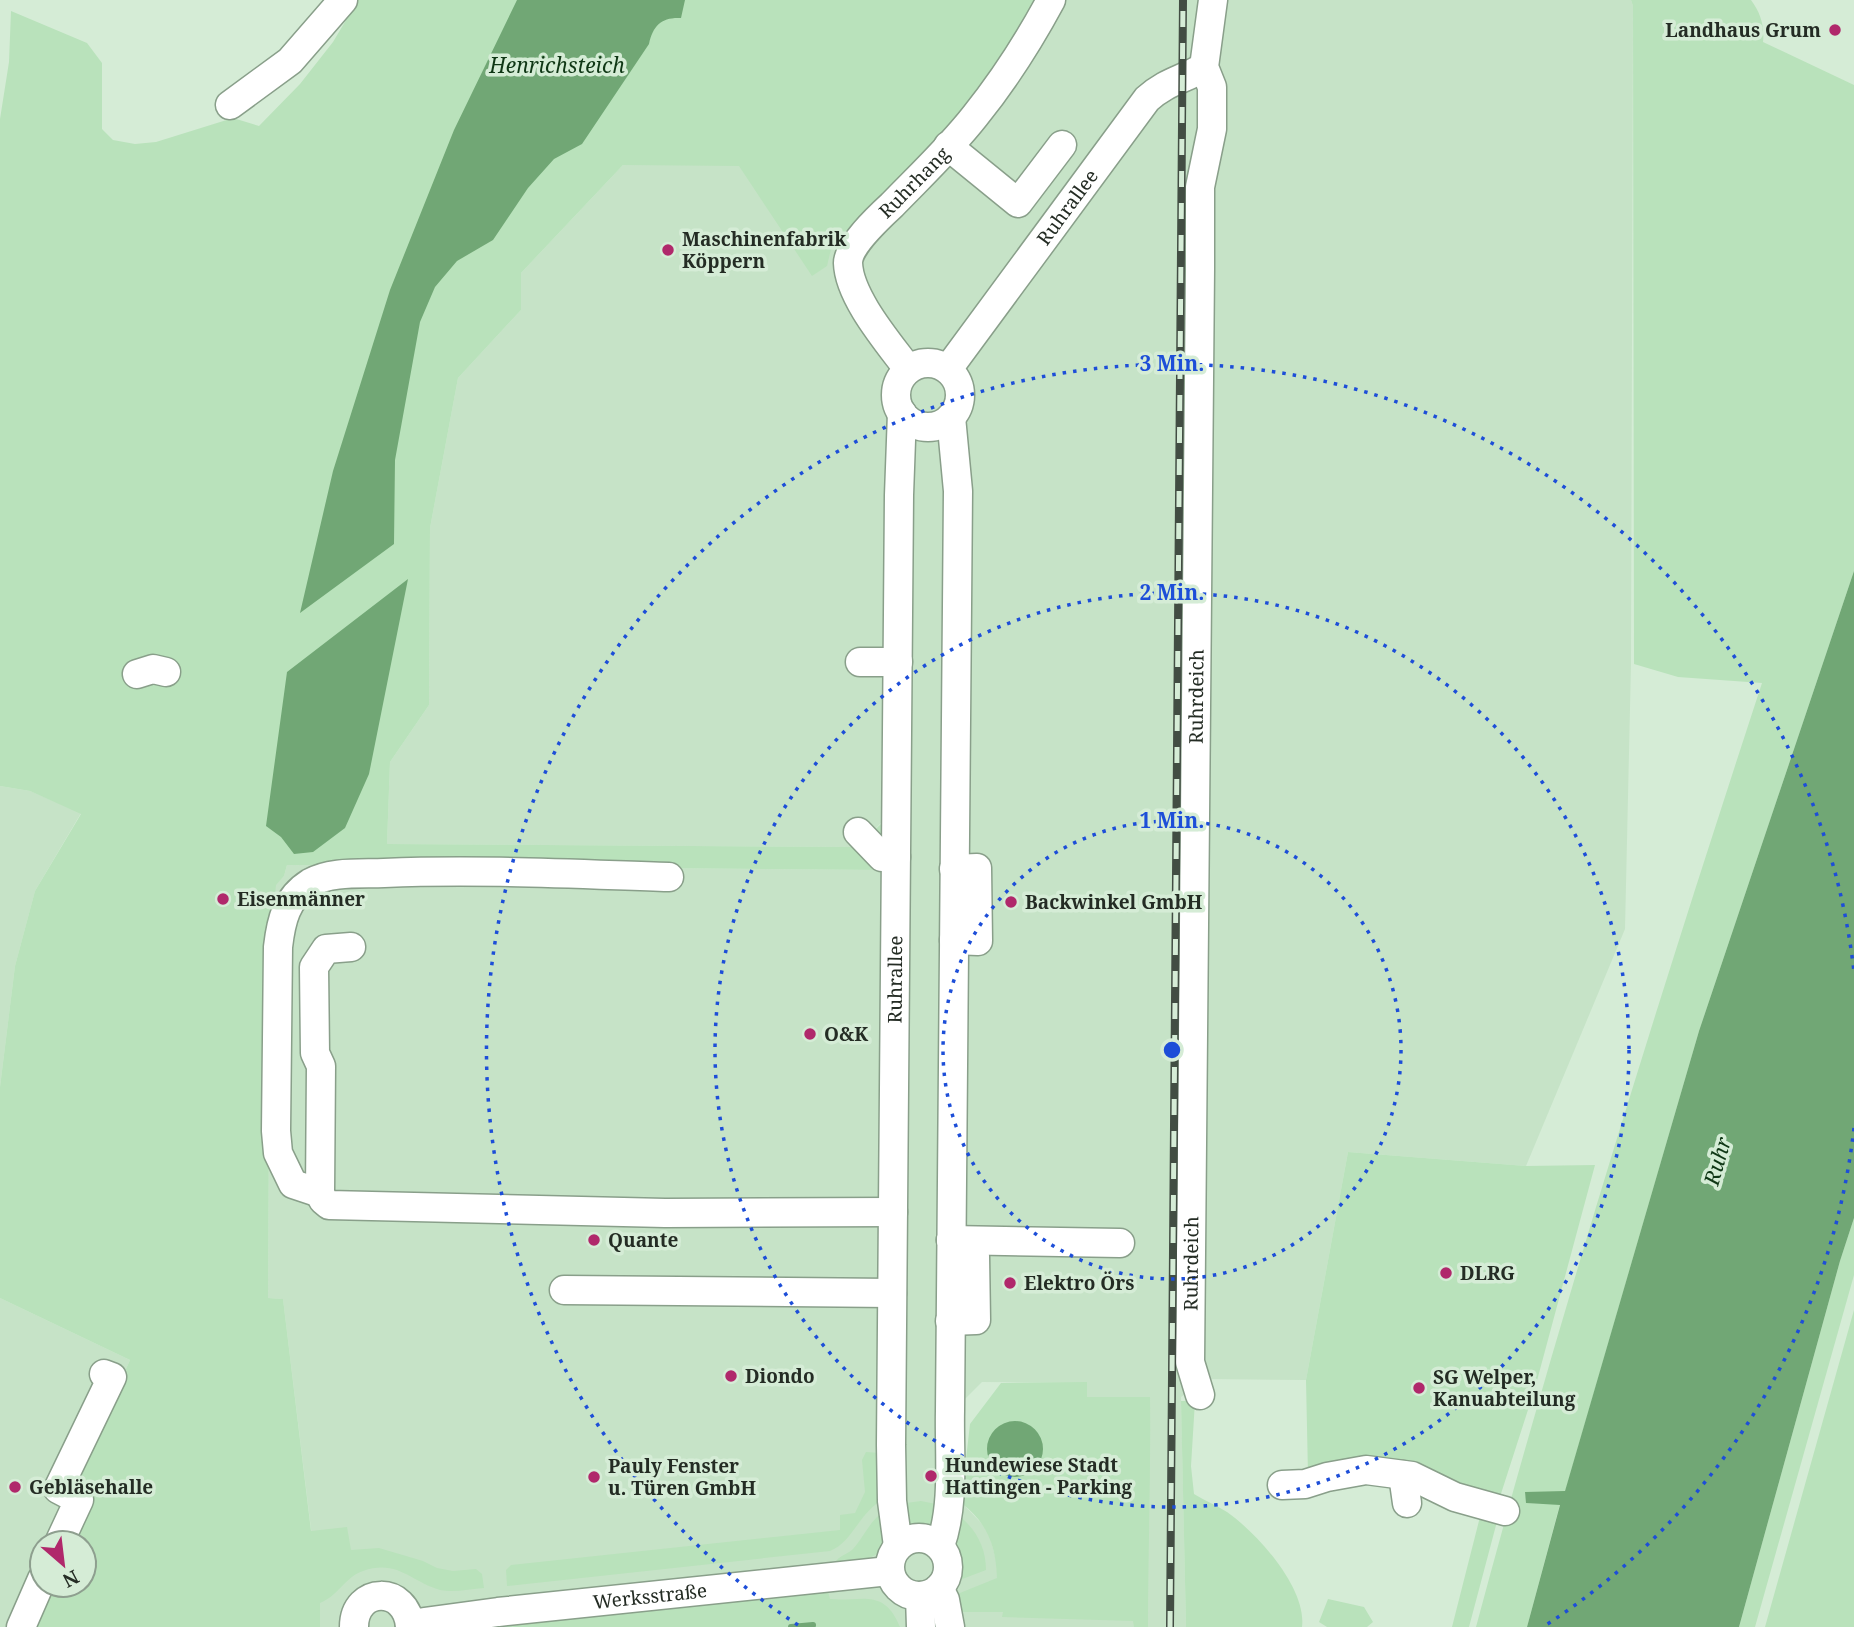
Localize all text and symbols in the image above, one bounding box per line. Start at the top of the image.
place label: Landhaus Grum [1665,17,1821,43]
marker: Landhaus Grum [1827,22,1843,38]
water label: Henrichsteich [488,51,625,79]
street label: Ruhrhang [873,141,955,224]
street label: Ruhrallee [1031,164,1104,250]
place label: Maschinenfabrik Köppern [682,226,847,274]
marker: Maschinenfabrik Köppern [660,242,676,258]
text: 3 Min. [1140,349,1204,377]
text: 2 Min. [1140,578,1204,606]
street label: Ruhrdeich [1183,649,1210,744]
text: 1 Min. [1140,806,1204,834]
place label: Eisenmänner [237,886,365,912]
place label: Backwinkel GmbH [1025,889,1203,915]
marker: Eisenmänner [215,891,231,907]
marker: Backwinkel GmbH [1003,894,1019,910]
street label: Ruhrallee [882,935,908,1024]
place label: O&K [824,1021,868,1047]
marker: O&K [802,1026,818,1042]
centre of rings [1160,1038,1184,1062]
water label: Ruhr [1697,1133,1737,1189]
street label: Ruhrdeich [1177,1216,1204,1311]
place label: Quante [608,1227,678,1253]
marker: Quante [586,1232,602,1248]
place label: DLRG [1460,1260,1515,1286]
marker: DLRG [1438,1265,1454,1281]
place label: Elektro Örs [1024,1270,1134,1296]
marker: Elektro Örs [1002,1275,1018,1291]
place label: Diondo [745,1363,815,1389]
place label: SG Welper, Kanuabteilung [1433,1364,1576,1412]
marker: Diondo [723,1368,739,1384]
marker: SG Welper, Kanuabteilung [1411,1380,1427,1396]
place label: Hundewiese Stadt Hattingen - Parking [945,1452,1133,1500]
place label: Pauly Fenster u. Türen GmbH [608,1453,756,1501]
marker: Hundewiese Stadt Hattingen - Parking [923,1468,939,1484]
marker: Pauly Fenster u. Türen GmbH [586,1469,602,1485]
place label: Gebläsehalle [29,1474,153,1500]
marker: Gebläsehalle [7,1479,23,1495]
north arrow [28,1529,98,1599]
text: N [58,1564,84,1594]
street label: Werksstraße [592,1577,708,1615]

